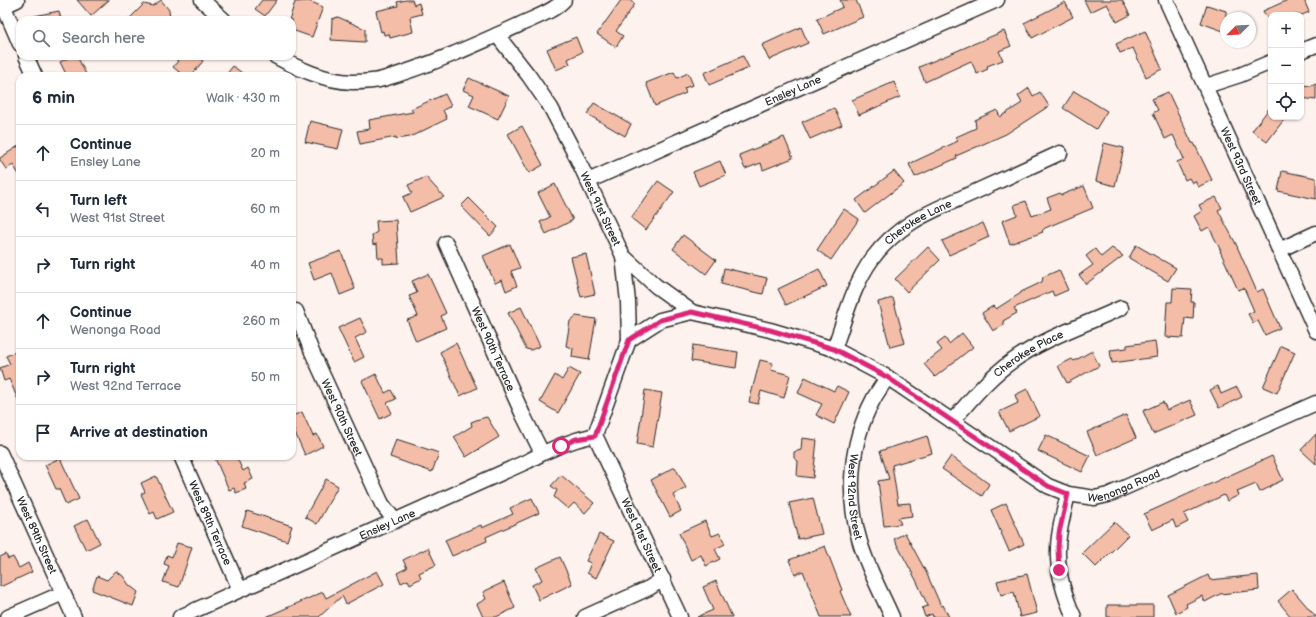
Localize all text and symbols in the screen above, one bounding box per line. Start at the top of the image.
north arrow [1220,12,1256,48]
map controls [1268,12,1304,120]
button: + [1268,12,1304,48]
search box [16,16,296,60]
icon: search [30,27,52,49]
text: Search here [62,29,145,48]
button: − [1268,48,1304,84]
street label: Ensley Lane [763,72,823,108]
button: locate [1268,84,1304,120]
text: 6 min [32,88,75,108]
text: Walk · 430 m [206,90,280,106]
street label: West 93rd Street [1218,125,1265,207]
text: Continue [70,135,132,154]
icon: ahead [32,142,54,164]
text: 20 m [250,145,280,161]
text: Ensley Lane [70,154,141,170]
street label: West 91st Street [578,169,624,248]
text: Turn left [70,191,127,210]
street label: Cherokee Lane [882,196,954,247]
icon: left [32,198,54,220]
text: 60 m [250,201,280,217]
text: West 91st Street [70,210,165,226]
icon: right [32,254,54,276]
text: Turn right [70,255,135,274]
text: 40 m [250,257,280,273]
text: Continue [70,303,132,322]
street label: West 90th Terrace [469,305,518,394]
icon: ahead [32,310,54,332]
text: 260 m [242,313,280,329]
text: Wenonga Road [70,322,161,338]
street label: Cherokee Place [991,327,1066,380]
text: Turn right [70,359,135,378]
icon: right [32,366,54,388]
text: 50 m [251,369,280,385]
street label: West 90th Street [319,377,366,458]
text: West 92nd Terrace [70,378,181,394]
icon: arrive [32,422,54,444]
text: Arrive at destination [70,423,208,442]
route start [552,437,570,455]
street label: West 92nd Street [845,453,866,541]
street label: Wenonga Road [1087,466,1162,505]
street label: West 89th Terrace [186,479,235,568]
street label: West 89th Street [14,495,60,576]
street label: West 91st Street [619,496,665,575]
street label: Ensley Lane [357,506,418,542]
route end [1050,561,1068,579]

